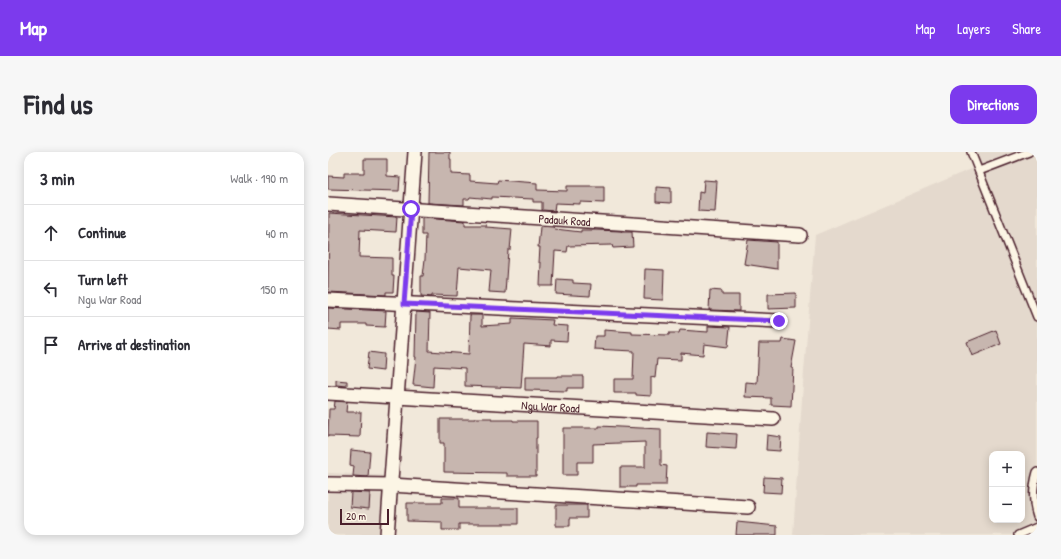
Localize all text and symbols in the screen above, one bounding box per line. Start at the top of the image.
text: Map [20,15,47,41]
text: Map [915,19,935,38]
text: Layers [957,19,990,38]
text: Share [1012,19,1041,38]
text: Find us [24,85,93,123]
button: Directions [950,85,1037,124]
text: 3 min [40,167,75,190]
text: Walk · 190 m [230,169,288,187]
route start [402,200,420,218]
street label: Padauk Road [538,209,591,230]
icon: ahead [40,222,62,244]
text: Continue [78,222,126,243]
text: 40 m [265,224,288,242]
text: Turn left [78,269,128,290]
icon: left [40,278,62,300]
text: 150 m [260,280,288,298]
text: Ngu War Road [78,290,141,308]
route end [770,312,788,330]
icon: arrive [40,334,62,356]
text: Arrive at destination [78,334,190,355]
street label: Ngu War Road [521,396,581,416]
map controls [989,451,1025,523]
button: + [989,451,1025,487]
button: − [989,487,1025,523]
scale bar [340,507,389,526]
text: 20 m [346,509,366,523]

